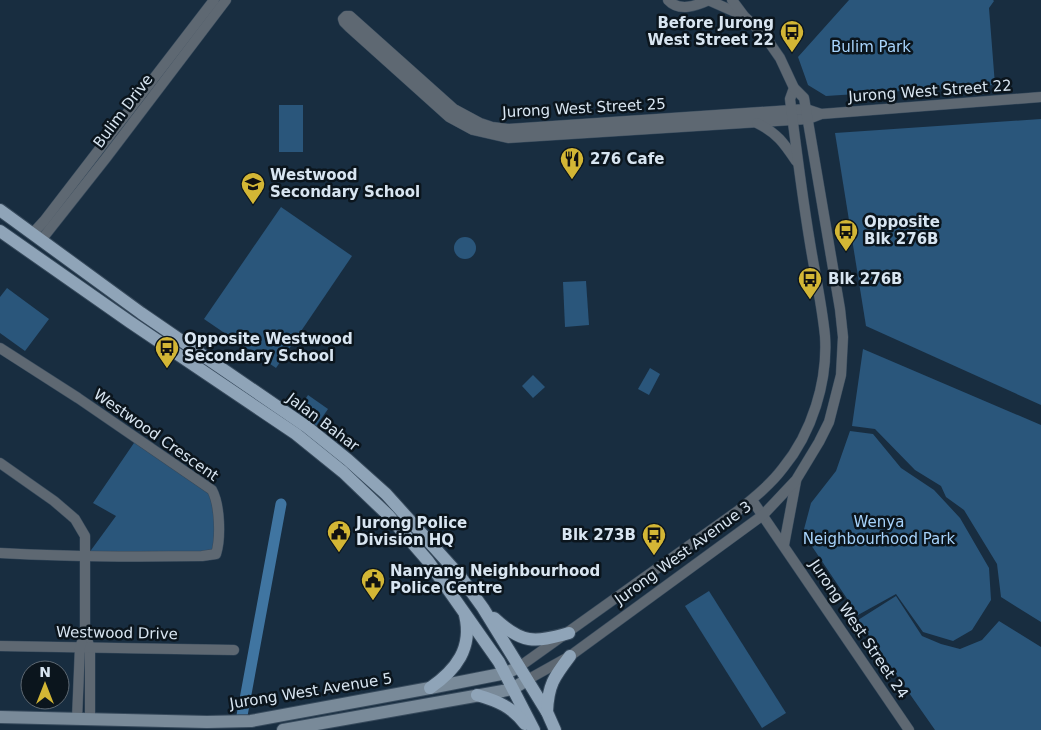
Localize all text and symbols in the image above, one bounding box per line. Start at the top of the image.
place label: Before Jurong West Street 22 [648,14,774,49]
bus stop icon: Before Jurong West Street 22 [779,19,805,53]
park label: Bulim Park [831,38,911,56]
street label: Bulim Drive [89,71,157,151]
street label: Jurong West Street 22 [847,76,1012,106]
street label: Jurong West Street 25 [501,95,666,121]
restaurant icon: 276 Cafe [559,146,585,180]
place label: 276 Cafe [590,150,664,168]
place label: Westwood Secondary School [270,166,420,201]
school or university icon: Westwood Secondary School [240,171,266,205]
place label: Opposite Blk 276B [864,213,940,248]
bus stop icon: Opposite Blk 276B [833,218,859,252]
bus stop icon: Blk 276B [797,266,823,300]
place label: Blk 276B [828,270,903,288]
place label: Opposite Westwood Secondary School [184,330,353,365]
bus stop icon: Opposite Westwood Secondary School [154,335,180,369]
street label: Westwood Crescent [90,385,222,485]
street label: Jalan Bahar [283,388,363,455]
street label: Jurong West Avenue 3 [610,497,755,609]
park label: Wenya Neighbourhood Park [803,513,955,548]
place label: Jurong Police Division HQ [355,514,467,549]
public building icon: Jurong Police Division HQ [326,519,352,553]
bus stop icon: Blk 273B [641,522,667,556]
place label: Blk 273B [561,526,636,544]
street label: Jurong West Street 24 [805,555,912,702]
place label: Nanyang Neighbourhood Police Centre [390,562,600,597]
public building icon: Nanyang Neighbourhood Police Centre [360,567,386,601]
street label: Westwood Drive [56,623,178,643]
north arrow [20,660,70,710]
text: N [39,664,51,680]
street label: Jurong West Avenue 5 [227,669,394,713]

